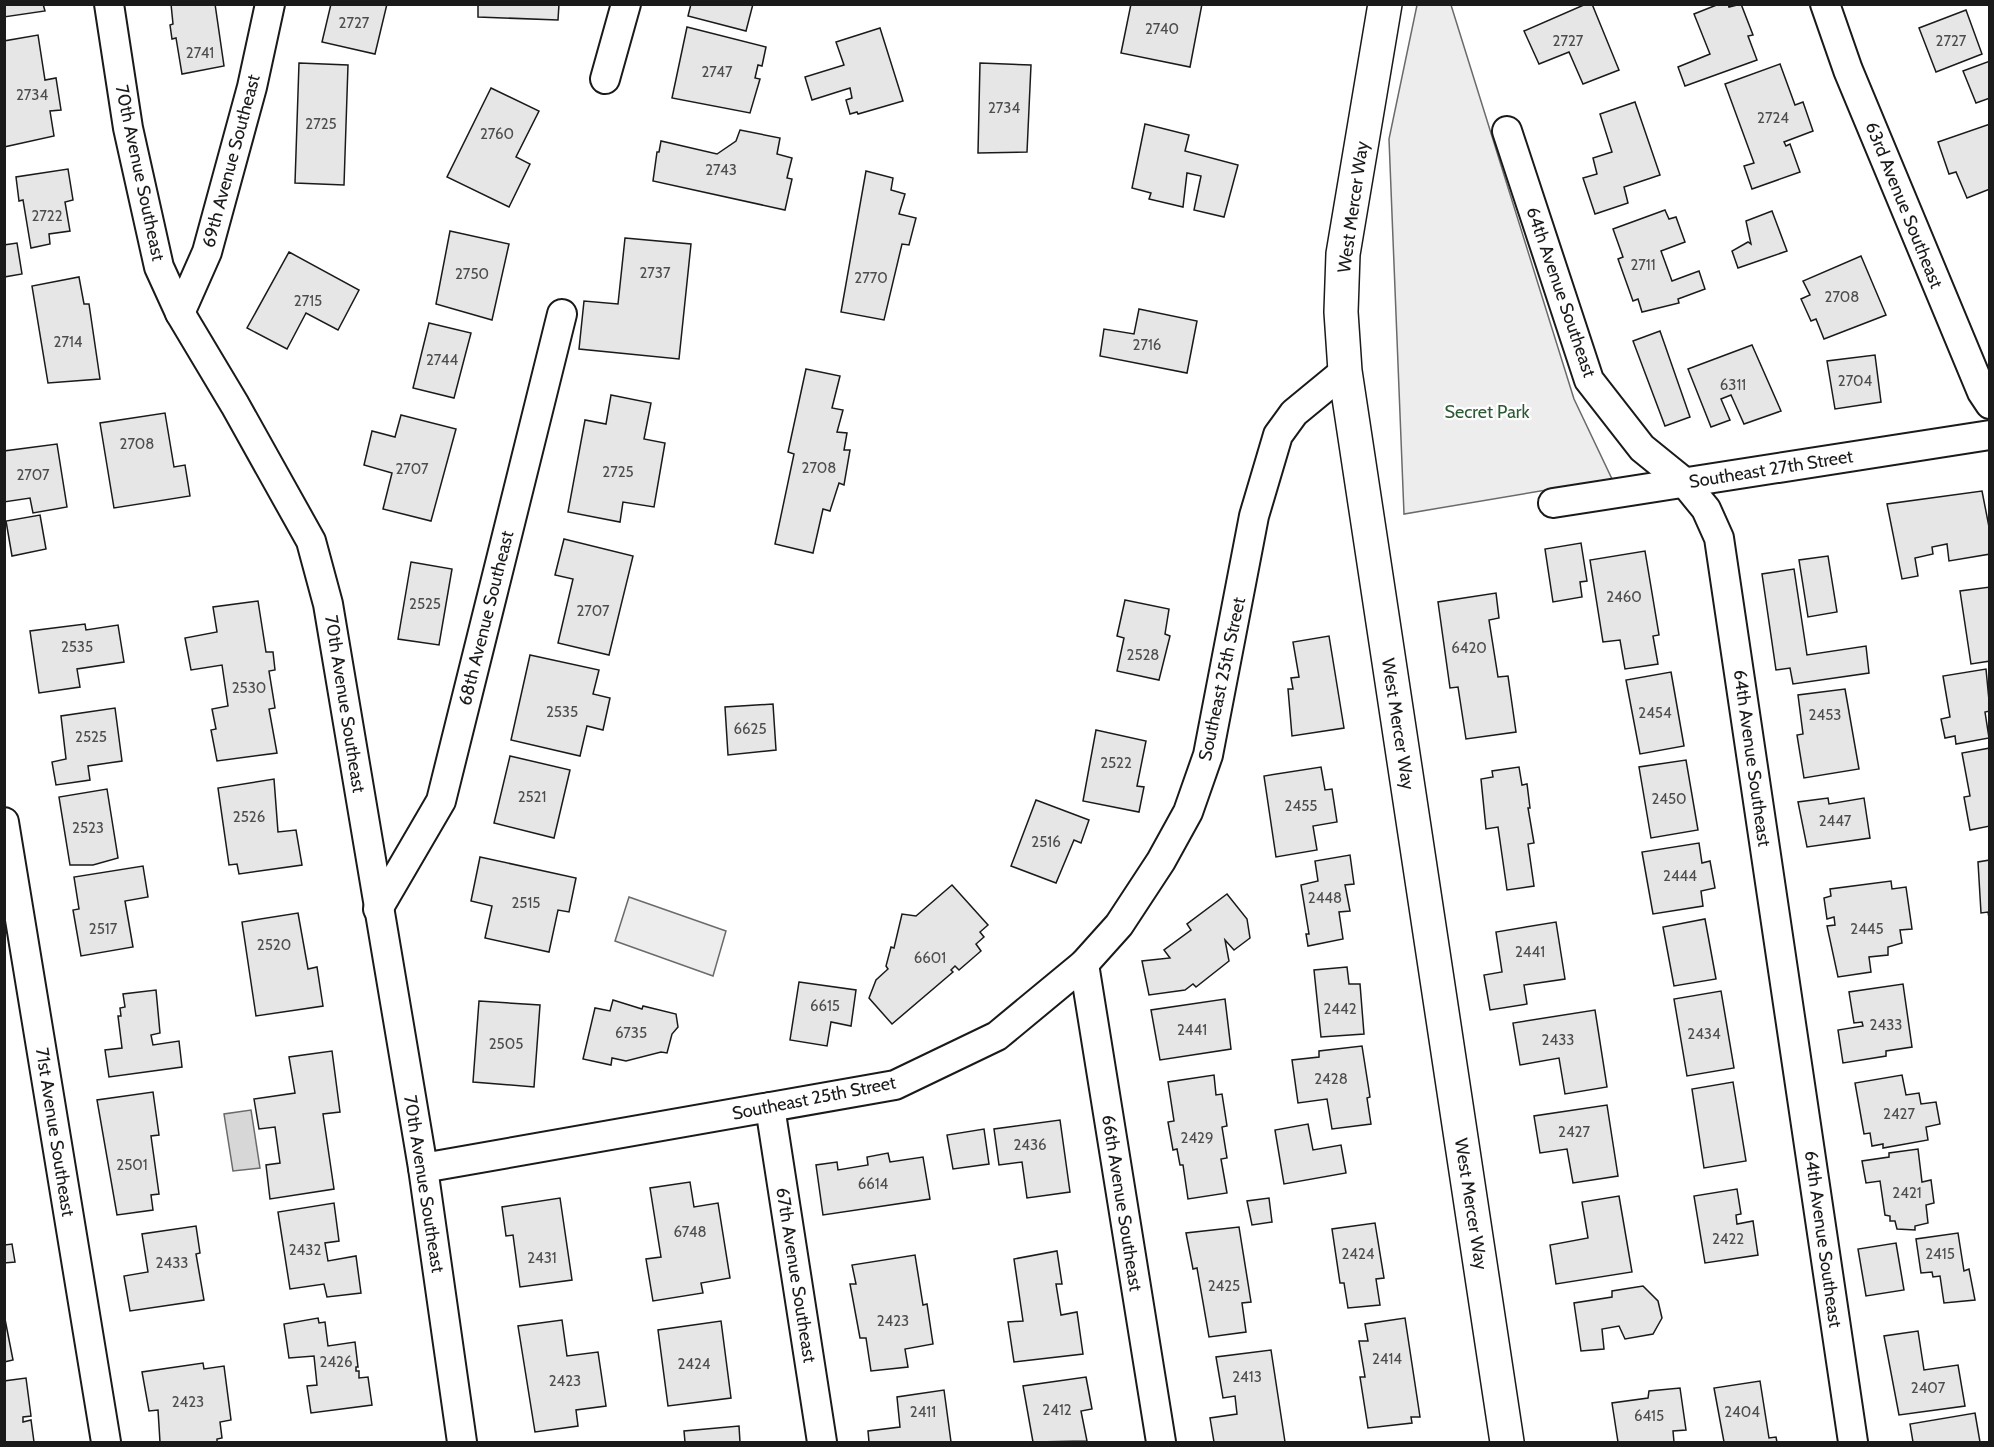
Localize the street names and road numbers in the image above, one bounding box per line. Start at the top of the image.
street label: 69th Avenue Southeast [197,72,265,250]
street label: 70th Avenue Southeast [111,83,169,263]
street label: 63rd Avenue Southeast [1861,119,1947,291]
street label: West Mercer Way [1333,140,1373,274]
street label: 64th Avenue Southeast [1522,204,1600,380]
street label: Southeast 27th Street [1687,445,1855,493]
street label: 68th Avenue Southeast [454,528,518,708]
street label: Southeast 25th Street [1194,595,1250,763]
street label: 70th Avenue Southeast [320,614,370,794]
street label: West Mercer Way [1377,657,1419,791]
street label: 64th Avenue Southeast [1729,668,1775,848]
street label: 71st Avenue Southeast [31,1046,79,1218]
street label: Southeast 25th Street [730,1071,898,1125]
street label: 70th Avenue Southeast [399,1094,449,1274]
street label: 66th Avenue Southeast [1097,1113,1147,1293]
street label: West Mercer Way [1450,1137,1492,1271]
street label: 64th Avenue Southeast [1800,1149,1846,1329]
street label: 67th Avenue Southeast [771,1186,821,1364]

